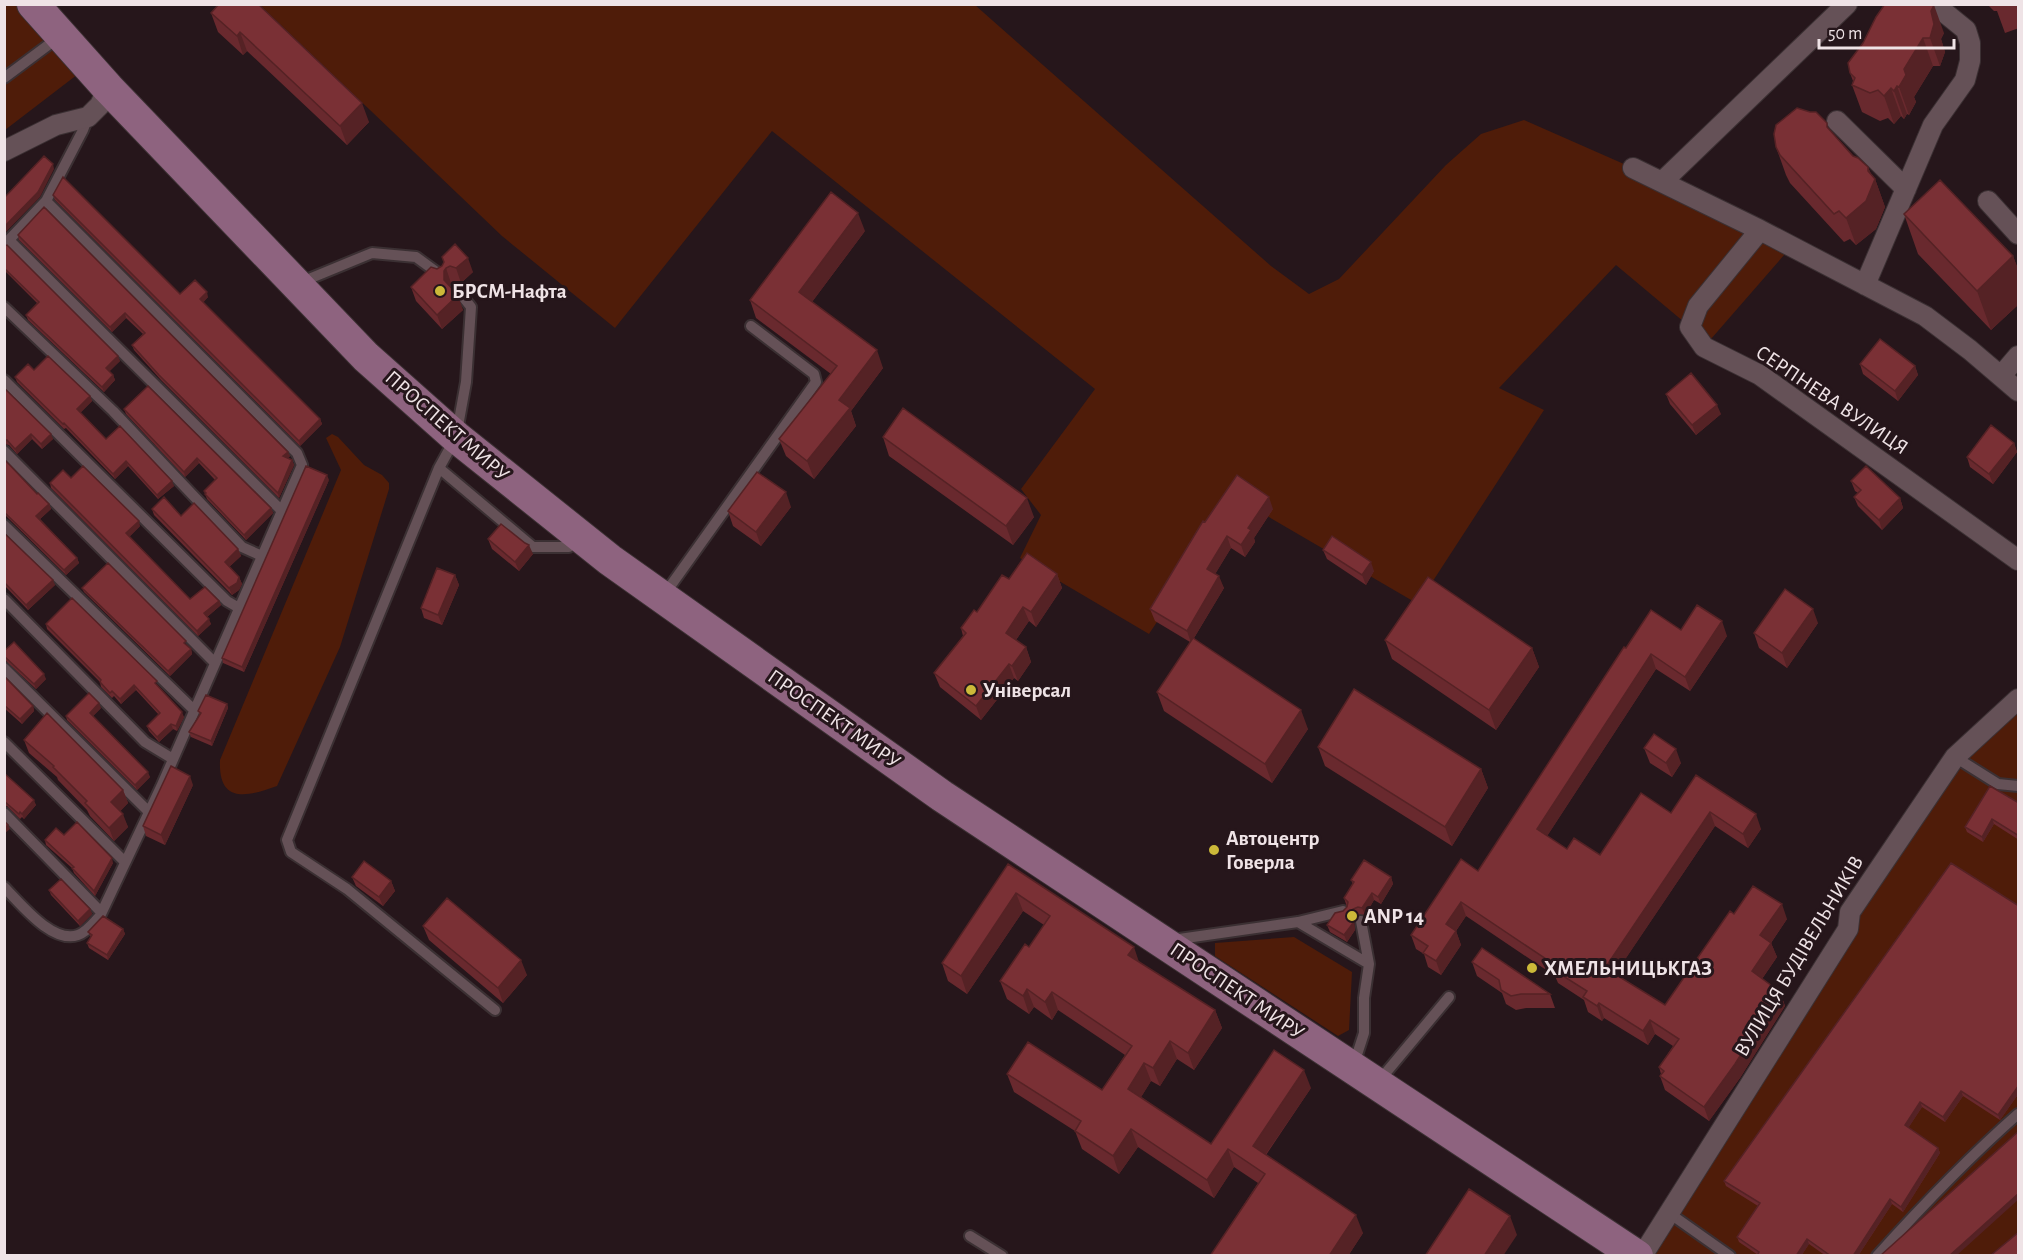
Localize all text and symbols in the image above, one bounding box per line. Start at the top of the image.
scale bar [1819,12,1954,50]
text: 50 m [1828,25,1862,43]
place label: БРСМ-Нафта [452,281,567,302]
marker: БРСМ-Нафта [433,284,447,298]
street label: СЕРПНЕВА ВУЛИЦЯ [1752,341,1912,459]
street label: ПРОСПЕКТ МИРУ [381,367,513,485]
street label: ПРОСПЕКТ МИРУ [764,666,904,773]
place label: Універсал [983,680,1071,701]
marker: Універсал [964,683,978,697]
place label: Автоцентр Говерла [1226,828,1319,873]
marker: Автоцентр Говерла [1207,843,1221,857]
street label: ВУЛИЦЯ БУДІВЕЛЬНИКІВ [1731,852,1867,1060]
place label: ANP 14 [1364,906,1424,927]
marker: ANP 14 [1345,909,1359,923]
street label: ПРОСПЕКТ МИРУ [1166,939,1308,1044]
place label: ХМЕЛЬНИЦЬКГАЗ [1544,958,1712,979]
marker: ХМЕЛЬНИЦЬКГАЗ [1525,961,1539,975]

